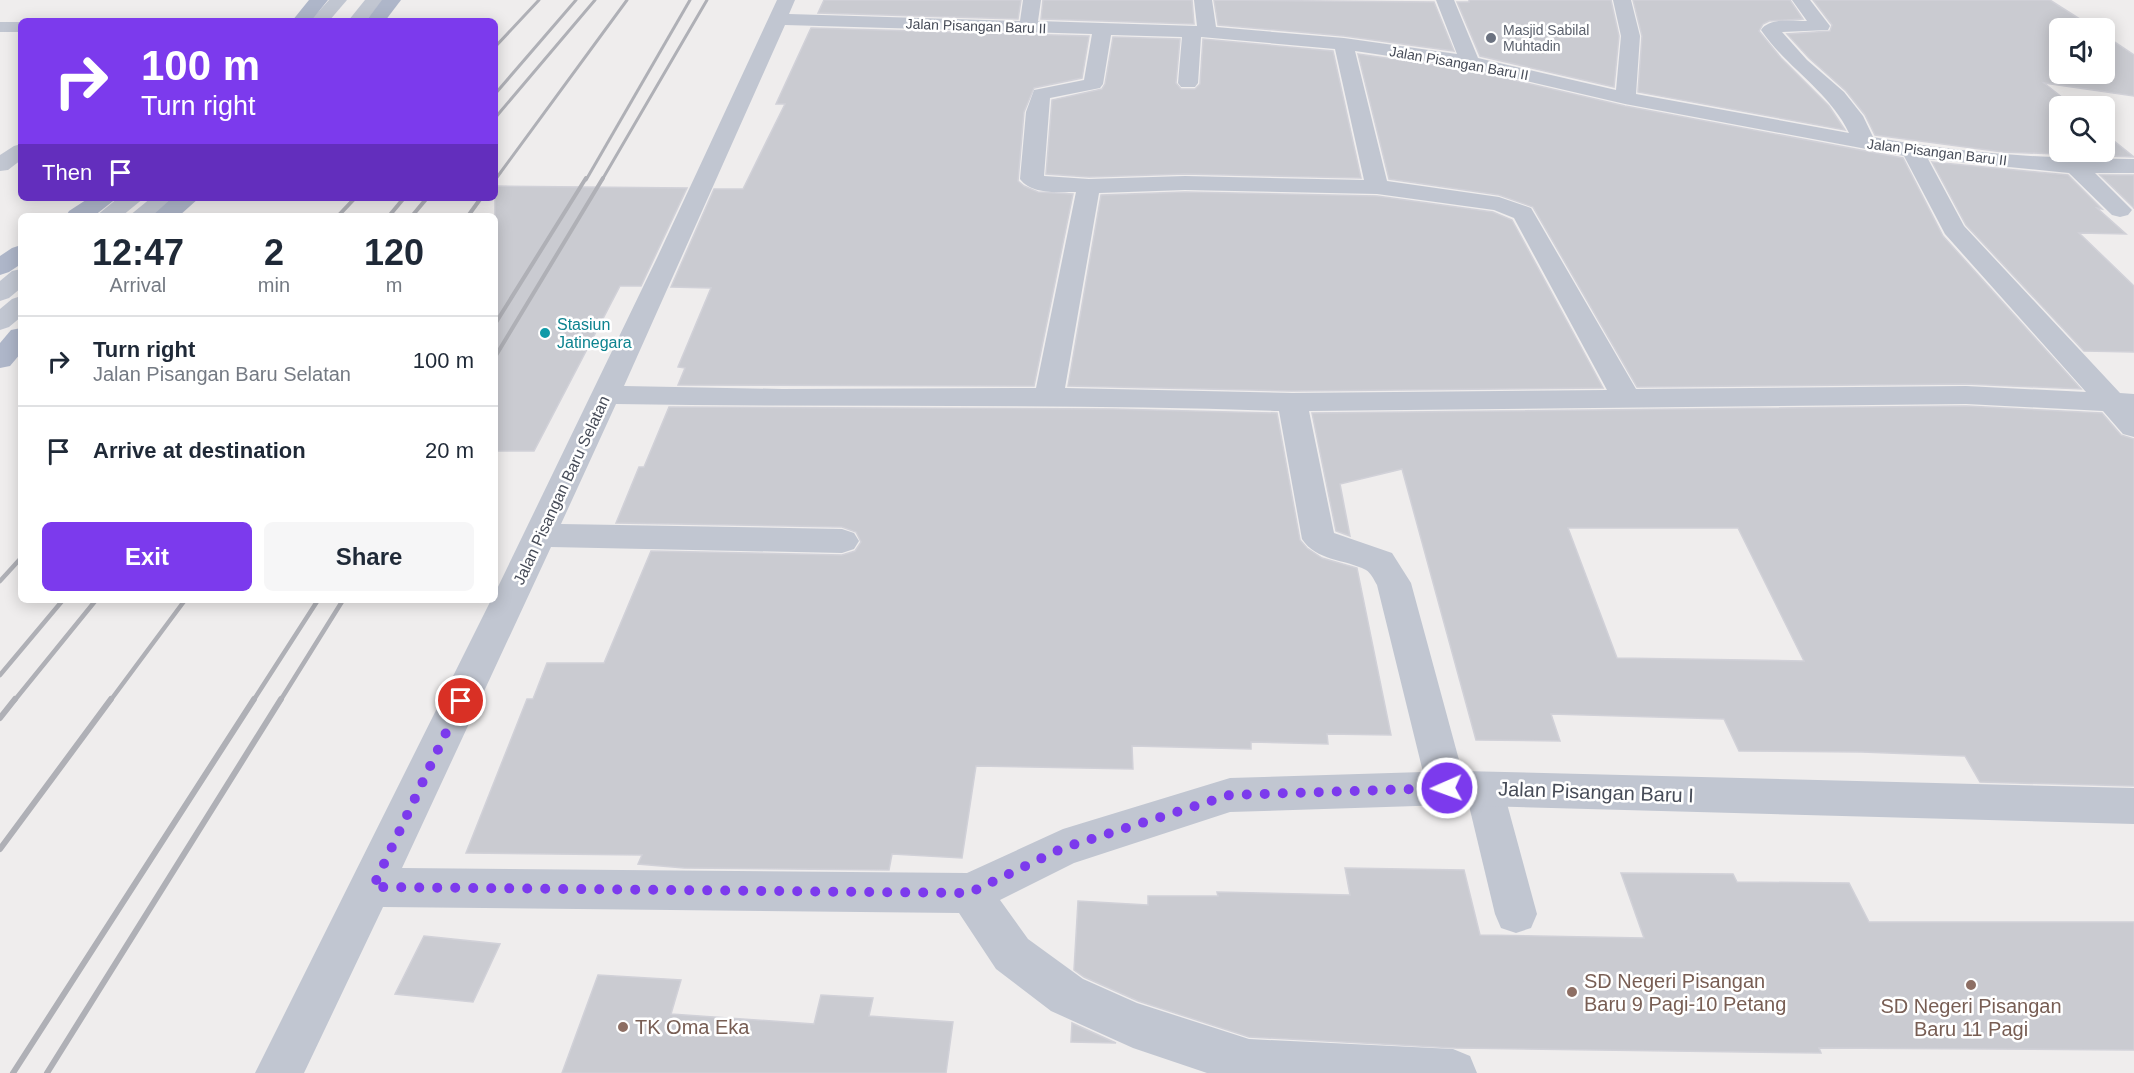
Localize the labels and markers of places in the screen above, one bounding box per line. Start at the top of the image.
place label: Masjid Sabilal Muhtadin [1503,22,1589,54]
marker: Masjid Sabilal Muhtadin [1484,31,1498,45]
place label: Stasiun Jatinegara [557,316,632,351]
marker: Stasiun Jatinegara [538,326,552,340]
pin [435,675,486,726]
place label: SD Negeri Pisangan Baru 9 Pagi-10 Petang [1584,970,1786,1015]
marker: SD Negeri Pisangan Baru 11 Pagi [1964,978,1978,992]
marker: SD Negeri Pisangan Baru 9 Pagi-10 Petang [1565,985,1579,999]
place label: SD Negeri Pisangan Baru 11 Pagi [1880,995,2062,1040]
place label: TK Oma Eka [635,1016,750,1038]
marker: TK Oma Eka [616,1020,630,1034]

